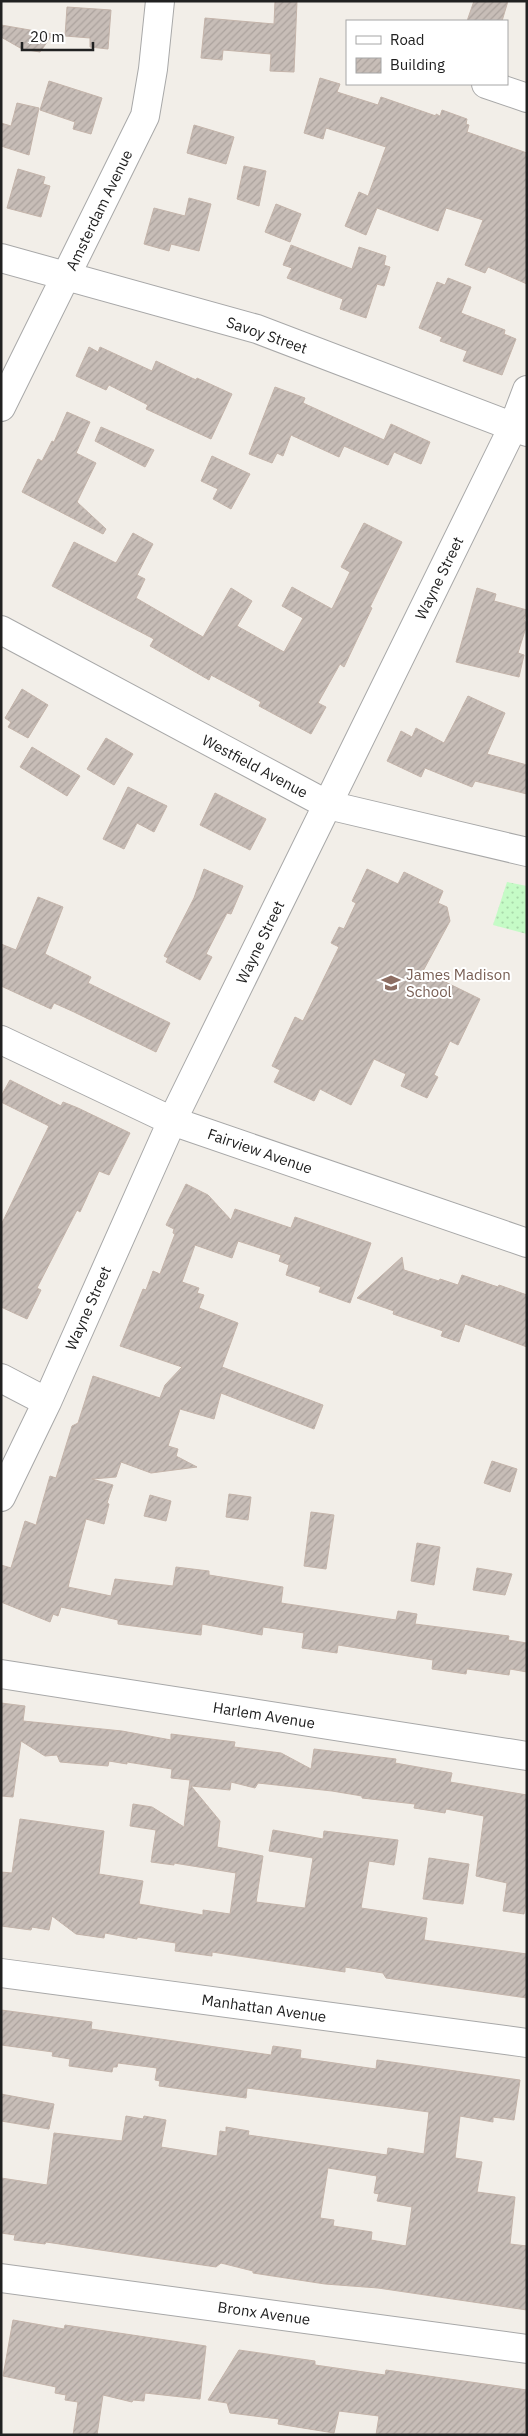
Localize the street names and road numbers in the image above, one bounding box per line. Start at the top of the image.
street label: Amsterdam Avenue [61,146,137,274]
street label: Savoy Street [224,312,310,358]
street label: Wayne Street [411,533,467,623]
street label: Westfield Avenue [199,730,311,802]
street label: Wayne Street [232,897,288,987]
street label: Fairview Avenue [205,1124,315,1178]
street label: Wayne Street [61,1263,115,1353]
street label: Harlem Avenue [212,1698,316,1732]
street label: Manhattan Avenue [200,1990,328,2026]
street label: Bronx Avenue [216,2297,312,2329]

